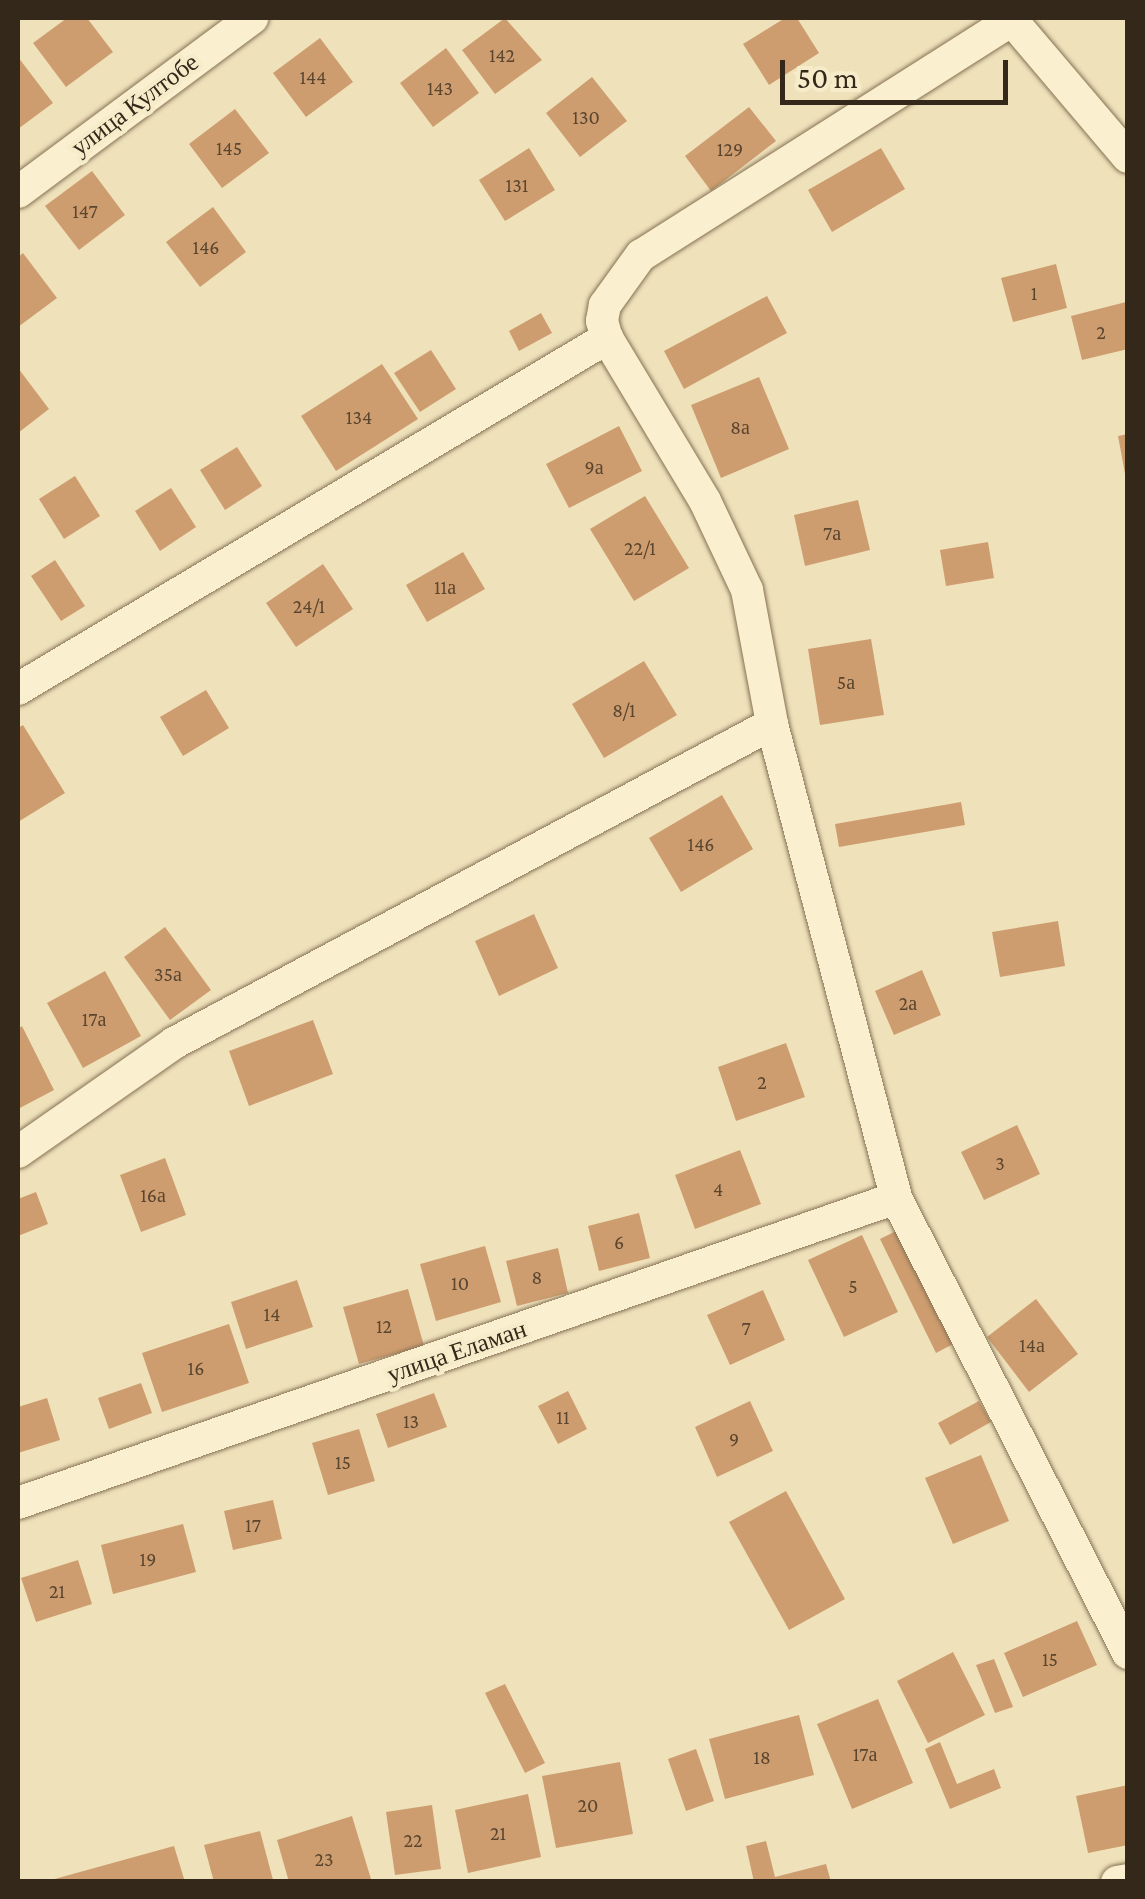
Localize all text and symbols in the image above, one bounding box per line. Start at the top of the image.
scale bar [785,40,1012,102]
house number: 142 [489,43,515,67]
street label: улица Култобе [65,47,205,163]
text: 50 m [797,61,858,94]
house number: 144 [299,65,327,89]
house number: 143 [427,76,453,100]
house number: 130 [572,105,600,129]
house number: 145 [216,136,242,160]
house number: 129 [717,137,743,161]
house number: 131 [506,173,528,197]
house number: 147 [72,199,98,223]
house number: 146 [192,235,220,259]
house number: 1 [1031,281,1037,305]
house number: 2 [1096,320,1106,344]
house number: 134 [346,405,372,429]
house number: 8а [730,415,750,439]
house number: 9а [584,455,604,479]
house number: 7а [823,521,841,545]
house number: 22/1 [624,536,656,560]
house number: 11а [434,575,456,599]
house number: 24/1 [293,594,325,618]
house number: 5а [837,670,855,694]
house number: 8/1 [612,698,636,722]
house number: 146 [687,832,715,856]
house number: 35а [154,962,182,986]
house number: 2а [899,991,917,1015]
house number: 17а [82,1007,106,1031]
house number: 2 [757,1070,767,1094]
house number: 3 [995,1151,1005,1175]
house number: 4 [713,1177,723,1201]
house number: 16а [140,1183,166,1207]
house number: 6 [614,1230,624,1254]
house number: 8 [532,1265,542,1289]
house number: 10 [451,1271,469,1295]
house number: 5 [848,1274,858,1298]
house number: 14 [264,1302,280,1326]
house number: 12 [376,1314,392,1338]
street label: улица Еламан [383,1314,531,1390]
house number: 7 [741,1316,751,1340]
house number: 14а [1019,1333,1045,1357]
house number: 16 [188,1356,204,1380]
house number: 11 [556,1405,570,1429]
house number: 13 [403,1409,419,1433]
house number: 9 [729,1427,739,1451]
house number: 15 [335,1450,351,1474]
house number: 17 [245,1513,261,1537]
house number: 19 [140,1547,156,1571]
house number: 21 [49,1579,65,1603]
house number: 15 [1042,1647,1058,1671]
house number: 17а [853,1742,877,1766]
house number: 18 [753,1745,771,1769]
house number: 20 [578,1793,598,1817]
house number: 21 [490,1821,506,1845]
house number: 22 [404,1828,422,1852]
house number: 23 [314,1847,334,1871]

